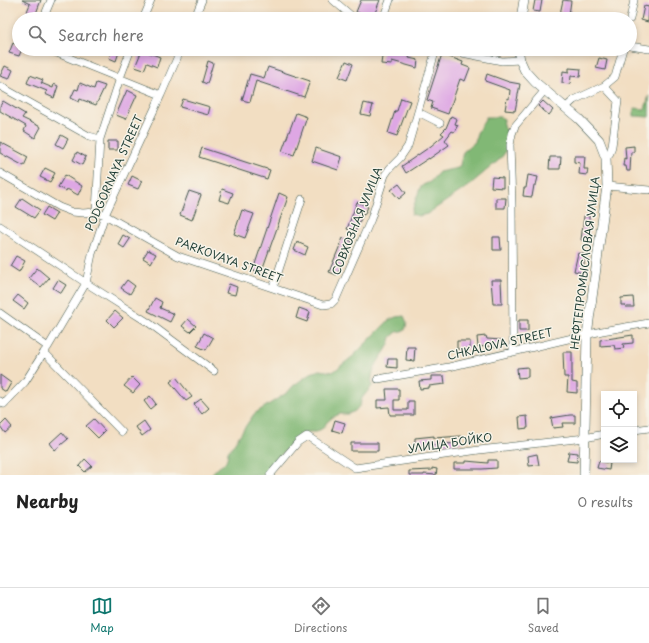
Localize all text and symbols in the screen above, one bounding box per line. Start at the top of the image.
search box [12,12,637,56]
icon: search [26,23,48,45]
text: Search here [58,23,144,46]
street label: PODGORNAYA STREET [80,112,147,234]
street label: СОВХОЗНАЯ УЛИЦА [327,164,386,277]
street label: НЕФТЕПРОМЫСЛОВАЯ УЛИЦА [565,175,604,351]
street label: PARKOVAYA STREET [173,232,286,287]
street label: CHKALOVA STREET [446,323,555,364]
map controls [601,391,637,463]
button: locate [601,391,637,427]
button: layers [601,427,637,463]
street label: УЛИЦА БОЙКО [407,428,493,457]
text: Nearby [16,488,78,514]
text: 0 results [578,492,633,511]
tab: Map [90,595,114,636]
tab: Directions [294,595,347,636]
tab: Saved [528,595,559,636]

